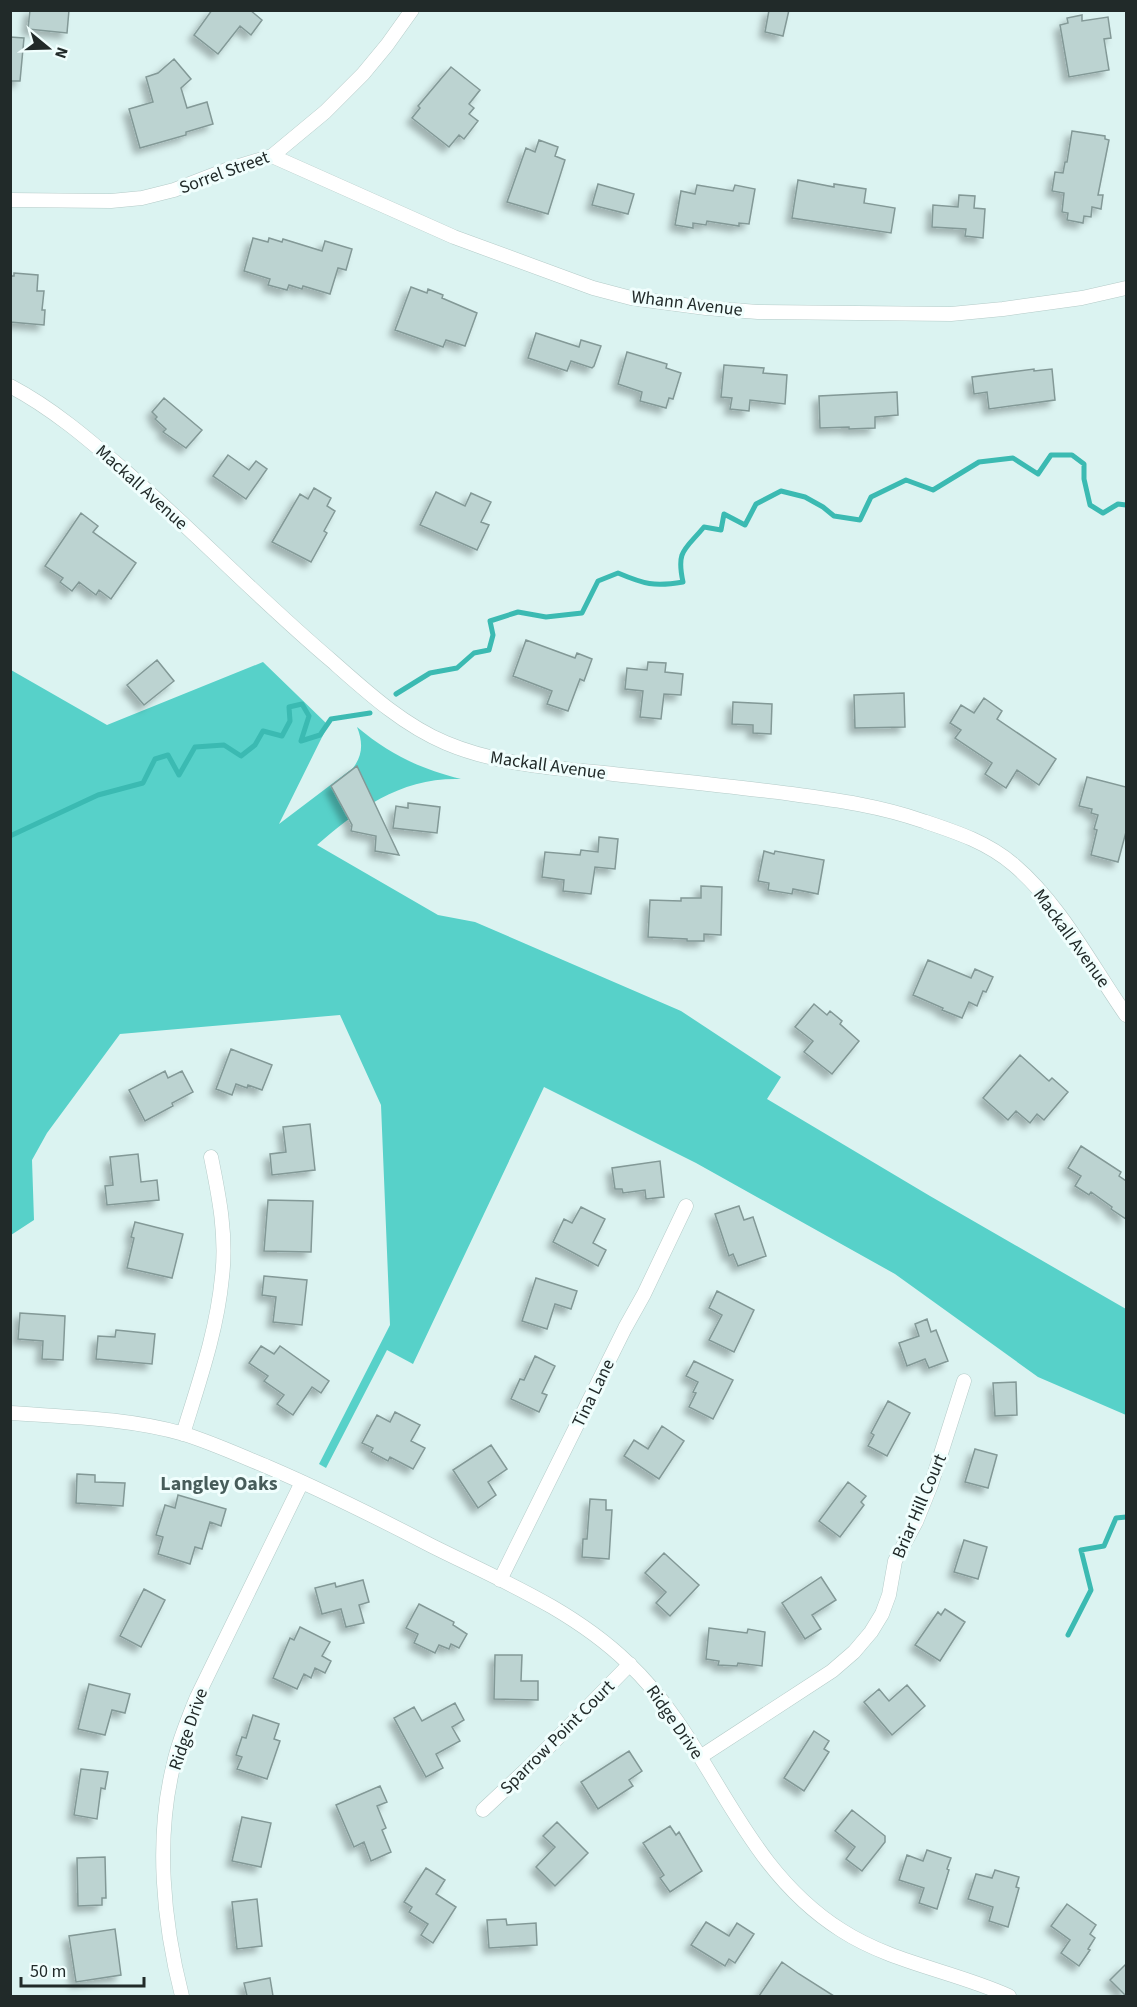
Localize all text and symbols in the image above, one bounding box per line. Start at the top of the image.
north arrow [18,18,78,78]
text: N [49,44,73,61]
street label: Sorrel Street [176,145,273,200]
street label: Whann Avenue [630,284,744,323]
street label: Mackall Avenue [90,439,193,536]
street label: Mackall Avenue [489,745,607,786]
street label: Mackall Avenue [1027,884,1116,993]
street label: Tina Lane [566,1355,621,1432]
street label: Briar Hill Court [886,1450,953,1562]
district label: Langley Oaks [160,1470,278,1498]
street label: Sparrow Point Court [495,1675,620,1800]
street label: Ridge Drive [640,1680,709,1764]
street label: Ridge Drive [163,1685,214,1773]
scale bar [21,1950,144,1988]
text: 50 m [30,1959,66,1984]

